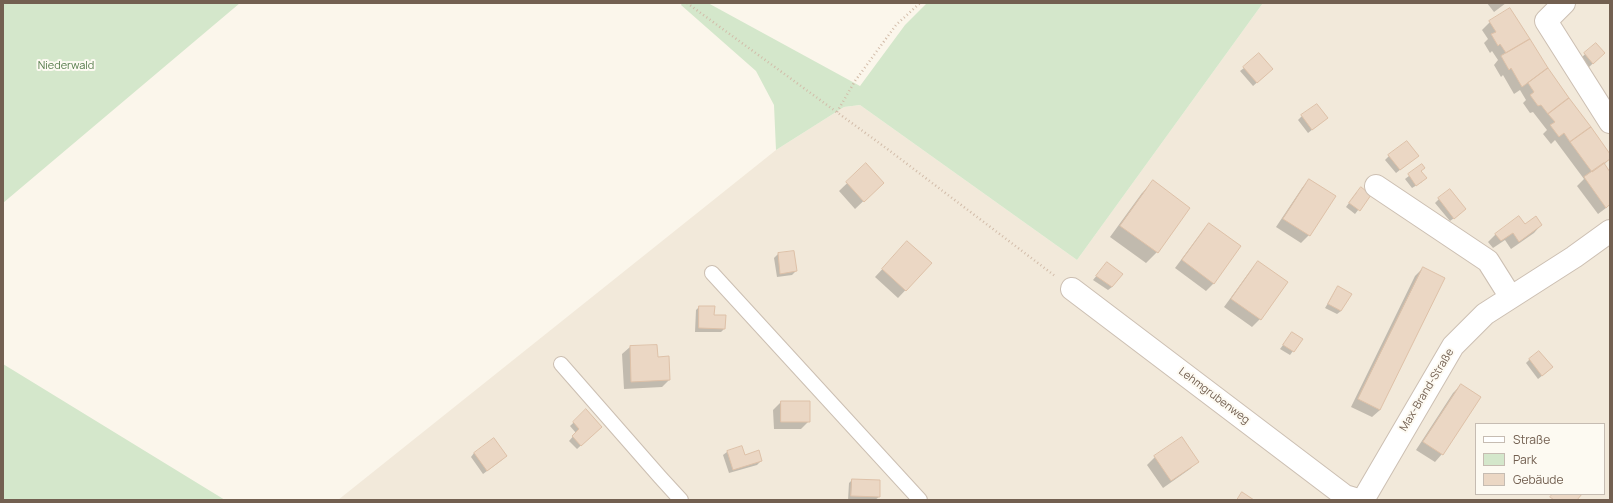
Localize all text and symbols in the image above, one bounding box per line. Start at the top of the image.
park label: Niederwald [38,59,94,73]
street label: Max-Brand-Straße [1397,346,1457,434]
street label: Lehmgrubenweg [1176,365,1252,427]
legend [1475,423,1605,495]
text: Straße [1513,431,1550,448]
text: Park [1513,451,1537,468]
text: Gebäude [1513,471,1564,488]

